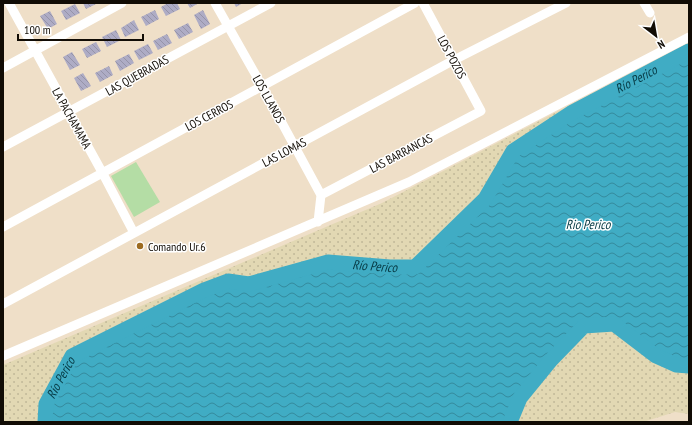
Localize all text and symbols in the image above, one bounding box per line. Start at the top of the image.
scale bar [18,16,143,42]
north arrow [636,16,676,56]
text: 100 m [24,22,51,37]
street label: LOS POZOS [434,33,470,81]
text: N [655,37,667,52]
street label: LAS QUEBRADAS [103,51,171,99]
water label: Río Perico [612,60,661,97]
street label: LOS LLANOS [250,72,288,126]
street label: LA PACHAMAMA [49,85,95,151]
street label: LOS CERROS [182,96,236,134]
street label: LAS BARRANCAS [367,130,435,176]
street label: LAS LOMAS [259,134,309,170]
water label: Rio Perico [566,216,612,233]
place label: Comando Ur.6 [148,239,206,254]
marker: Comando Ur.6 [135,241,145,251]
water label: Río Perico [352,256,399,276]
water label: Río Perico [42,353,79,401]

